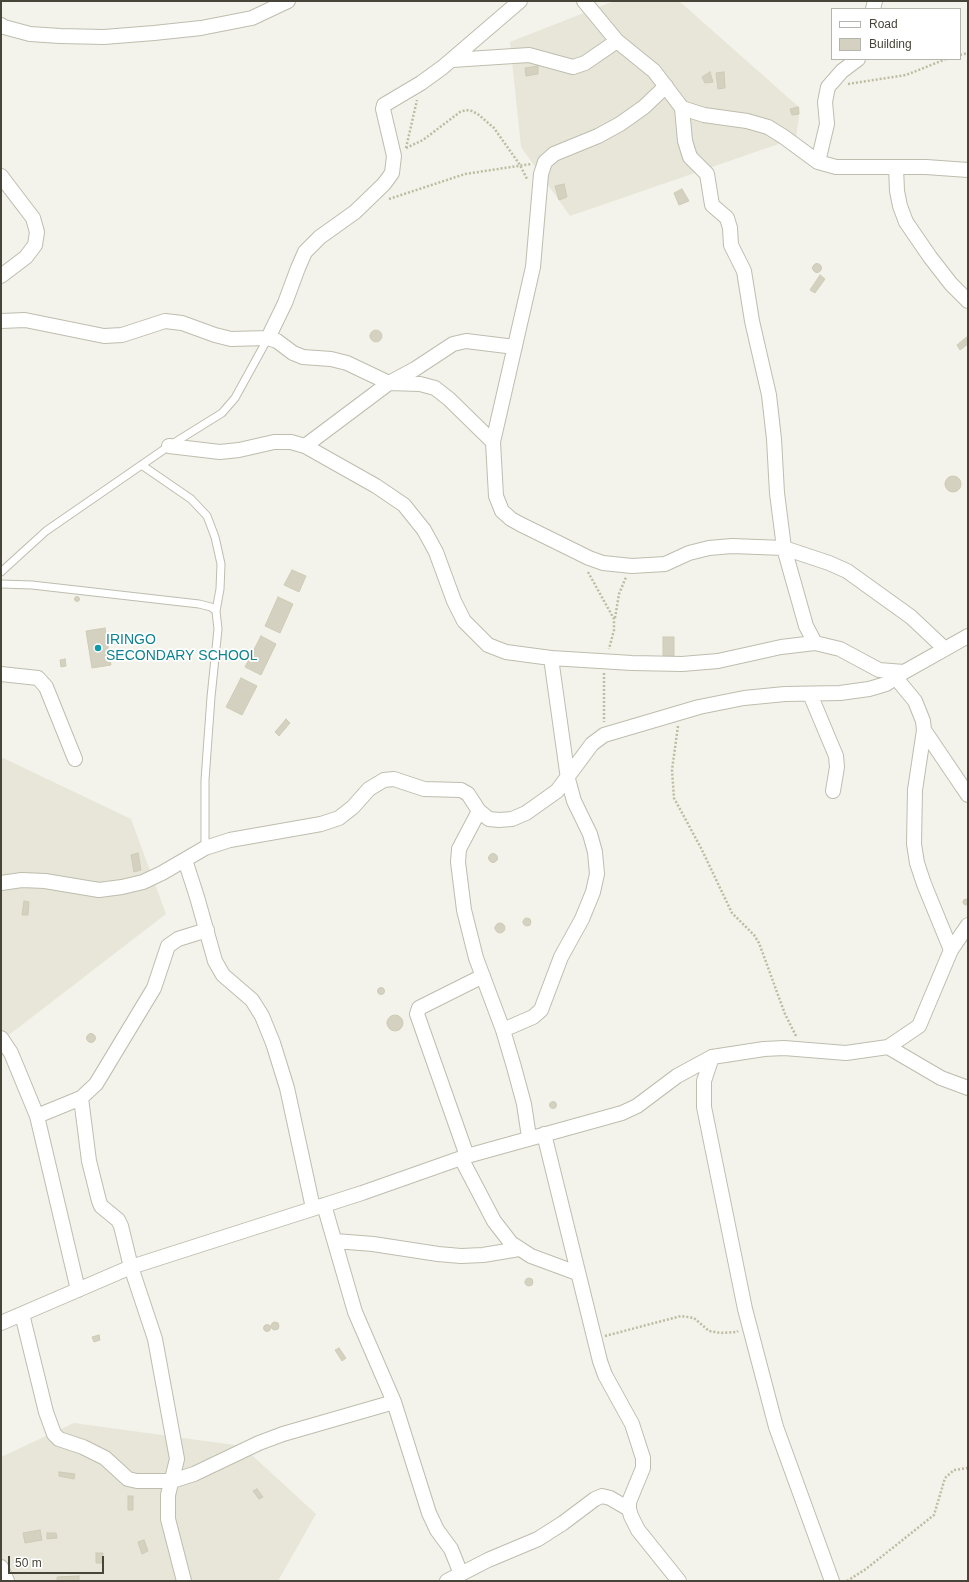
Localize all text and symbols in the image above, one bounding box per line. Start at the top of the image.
legend [831,8,961,60]
text: Road [869,17,898,31]
text: Building [869,37,912,51]
place label: IRINGO SECONDARY SCHOOL [106,632,257,664]
marker: IRINGO SECONDARY SCHOOL [93,643,103,653]
scale bar [10,1548,106,1574]
text: 50 m [15,1556,42,1570]

